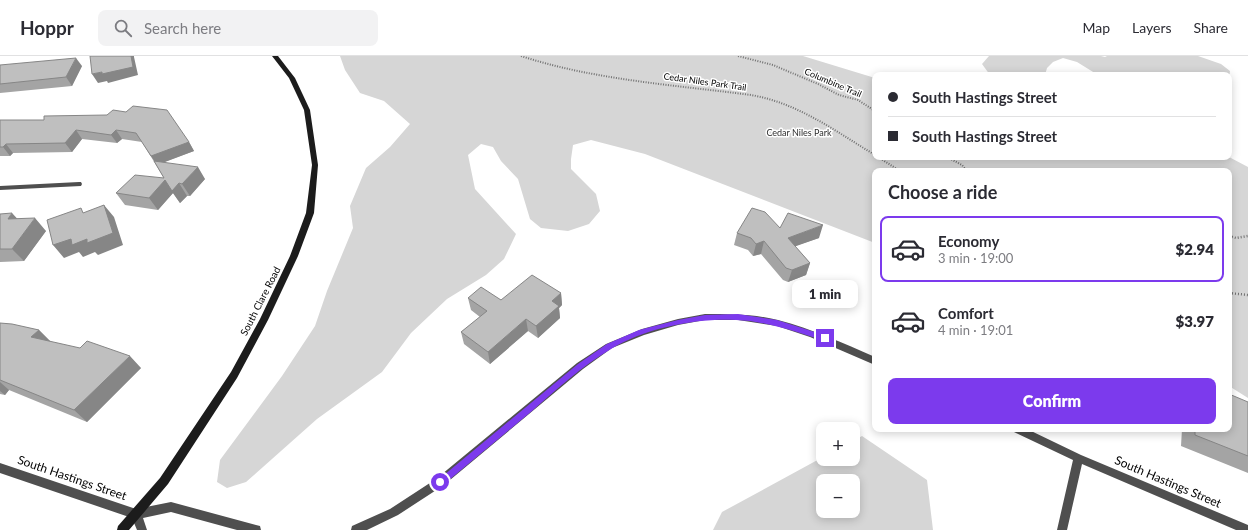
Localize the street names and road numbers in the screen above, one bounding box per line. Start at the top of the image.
street label: Columbine Trail [803,66,863,99]
street label: Cedar Niles Park Trail [663,70,747,93]
street label: South Clare Road [237,264,283,338]
street label: South Hastings Street [16,452,129,503]
street label: South Hastings Street [1113,452,1224,511]

